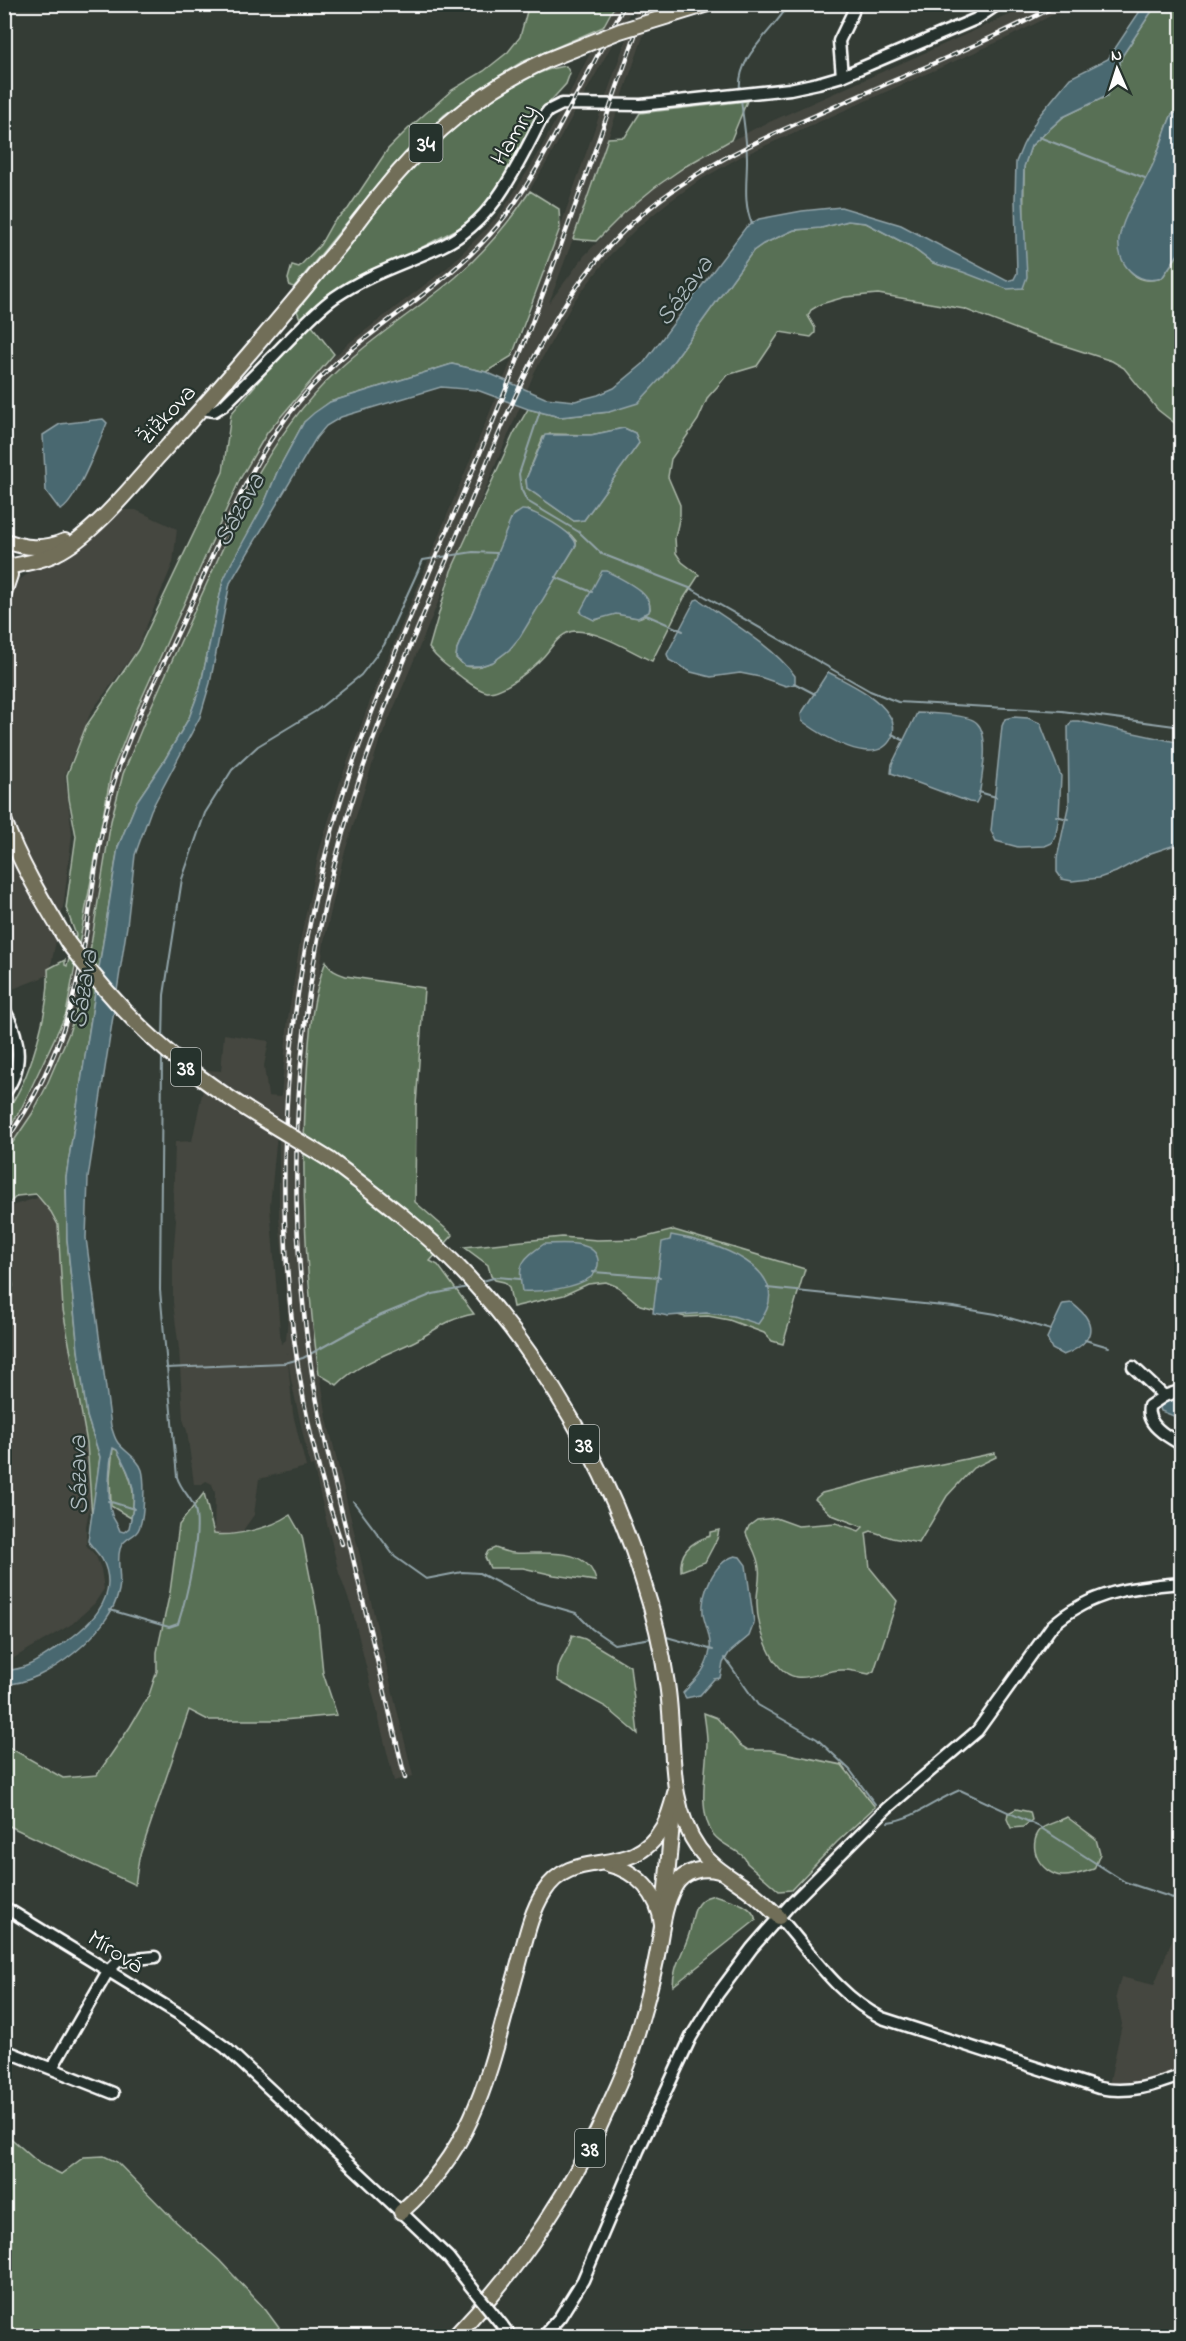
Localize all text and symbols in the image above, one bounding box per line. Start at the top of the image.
north arrow [1087,39,1147,99]
text: N [1110,44,1123,68]
street label: Hamry [483,98,548,173]
road number: 34 [410,124,442,162]
water label: Sázava [647,248,725,335]
street label: Žižkova [130,377,206,454]
water label: Sázava [205,466,277,554]
water label: Sázava [60,947,110,1031]
road number: 38 [171,1048,201,1086]
road number: 38 [569,1425,599,1463]
water label: Sázava [60,1434,100,1515]
street label: Mírová [80,1922,149,1984]
road number: 38 [575,2129,605,2167]

